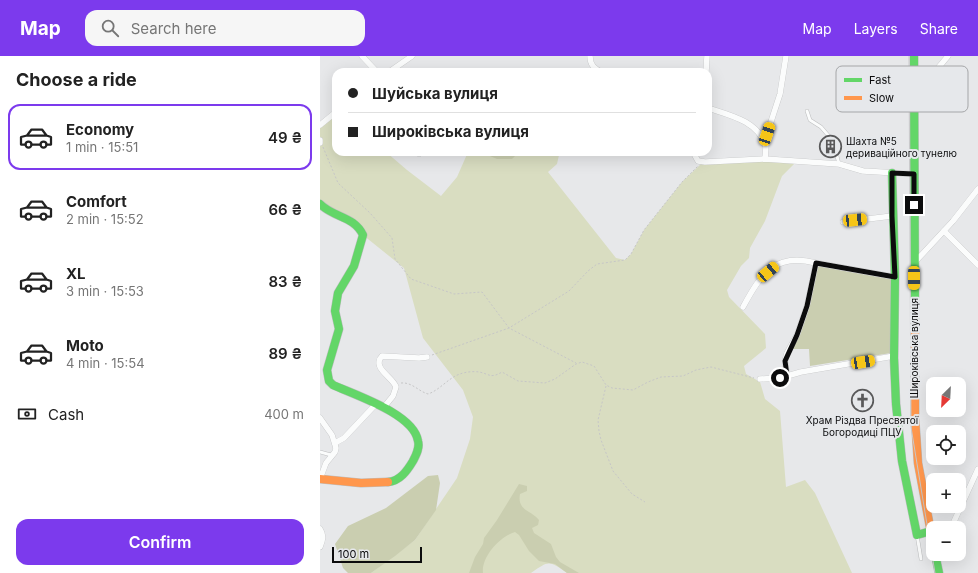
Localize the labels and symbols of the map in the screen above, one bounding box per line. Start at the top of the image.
legend [836,66,968,112]
text: Fast [869,73,891,87]
text: Slow [869,91,894,105]
car [757,121,777,147]
building icon: Шахта №5 дериваційного тунелю [817,134,843,160]
place label: Шахта №5 дериваційного тунелю [846,135,957,159]
route end [905,196,923,214]
car [842,213,868,227]
car [755,260,781,284]
car [908,266,920,290]
street label: Широківська вулиця [908,298,920,398]
car [850,354,876,370]
route start [771,369,789,387]
north arrow [926,377,966,417]
church icon: Храм Різдва Пресвятої Богородиці ПЦУ [849,387,875,413]
place label: Храм Різдва Пресвятої Богородиці ПЦУ [806,414,919,438]
scale bar [332,545,422,564]

